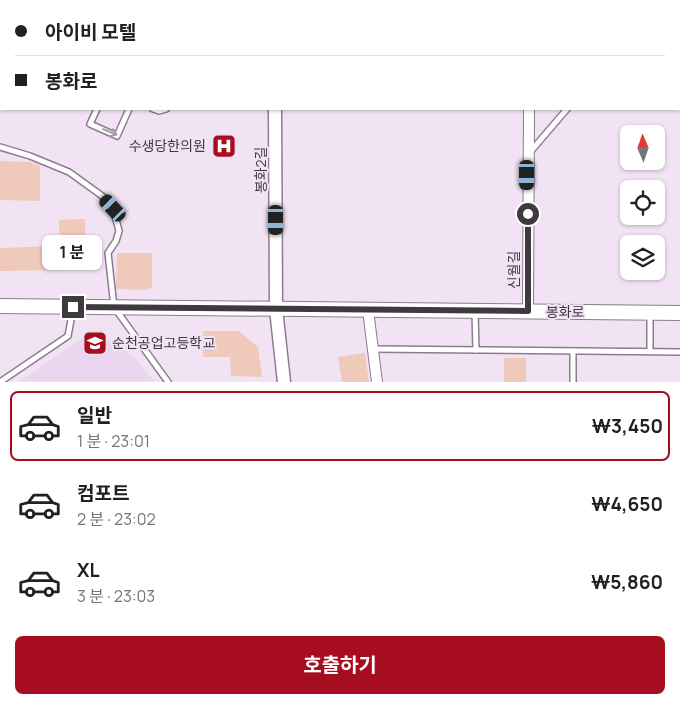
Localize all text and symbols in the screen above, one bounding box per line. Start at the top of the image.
text: 아이비 모텔 [45,19,136,45]
text: 봉화로 [45,68,97,94]
north arrow [620,125,665,170]
map controls [620,125,665,280]
one-way arrow [102,128,117,137]
hospital icon: 수생당한의원 [211,133,237,159]
place label: 수생당한의원 [129,136,206,155]
street label: 봉화2길 [251,147,270,193]
car [519,160,534,190]
button: locate [620,180,665,225]
car [97,192,128,224]
route start [517,203,539,225]
car [268,205,283,235]
callout: 1 분 [43,234,103,270]
button: layers [620,235,665,280]
text: 1 분 [60,241,84,263]
street label: 신월길 [504,251,523,289]
route end [62,296,84,318]
street label: 봉화로 [546,302,584,321]
school or university icon: 순천공업고등학교 [82,330,108,356]
place label: 순천공업고등학교 [112,333,215,352]
text: 일반 [77,402,112,428]
icon: car [17,404,62,449]
text: ₩3,450 [592,413,663,439]
text: 1 분 · 23:01 [77,430,150,452]
text: 컴포트 [77,480,129,506]
icon: car [17,482,62,527]
text: ₩4,650 [591,491,663,517]
text: 2 분 · 23:02 [77,508,156,530]
text: XL [77,557,100,583]
icon: car [17,560,62,605]
text: ₩5,860 [591,569,663,595]
text: 3 분 · 23:03 [77,585,155,607]
button: 호출하기 [15,636,665,694]

